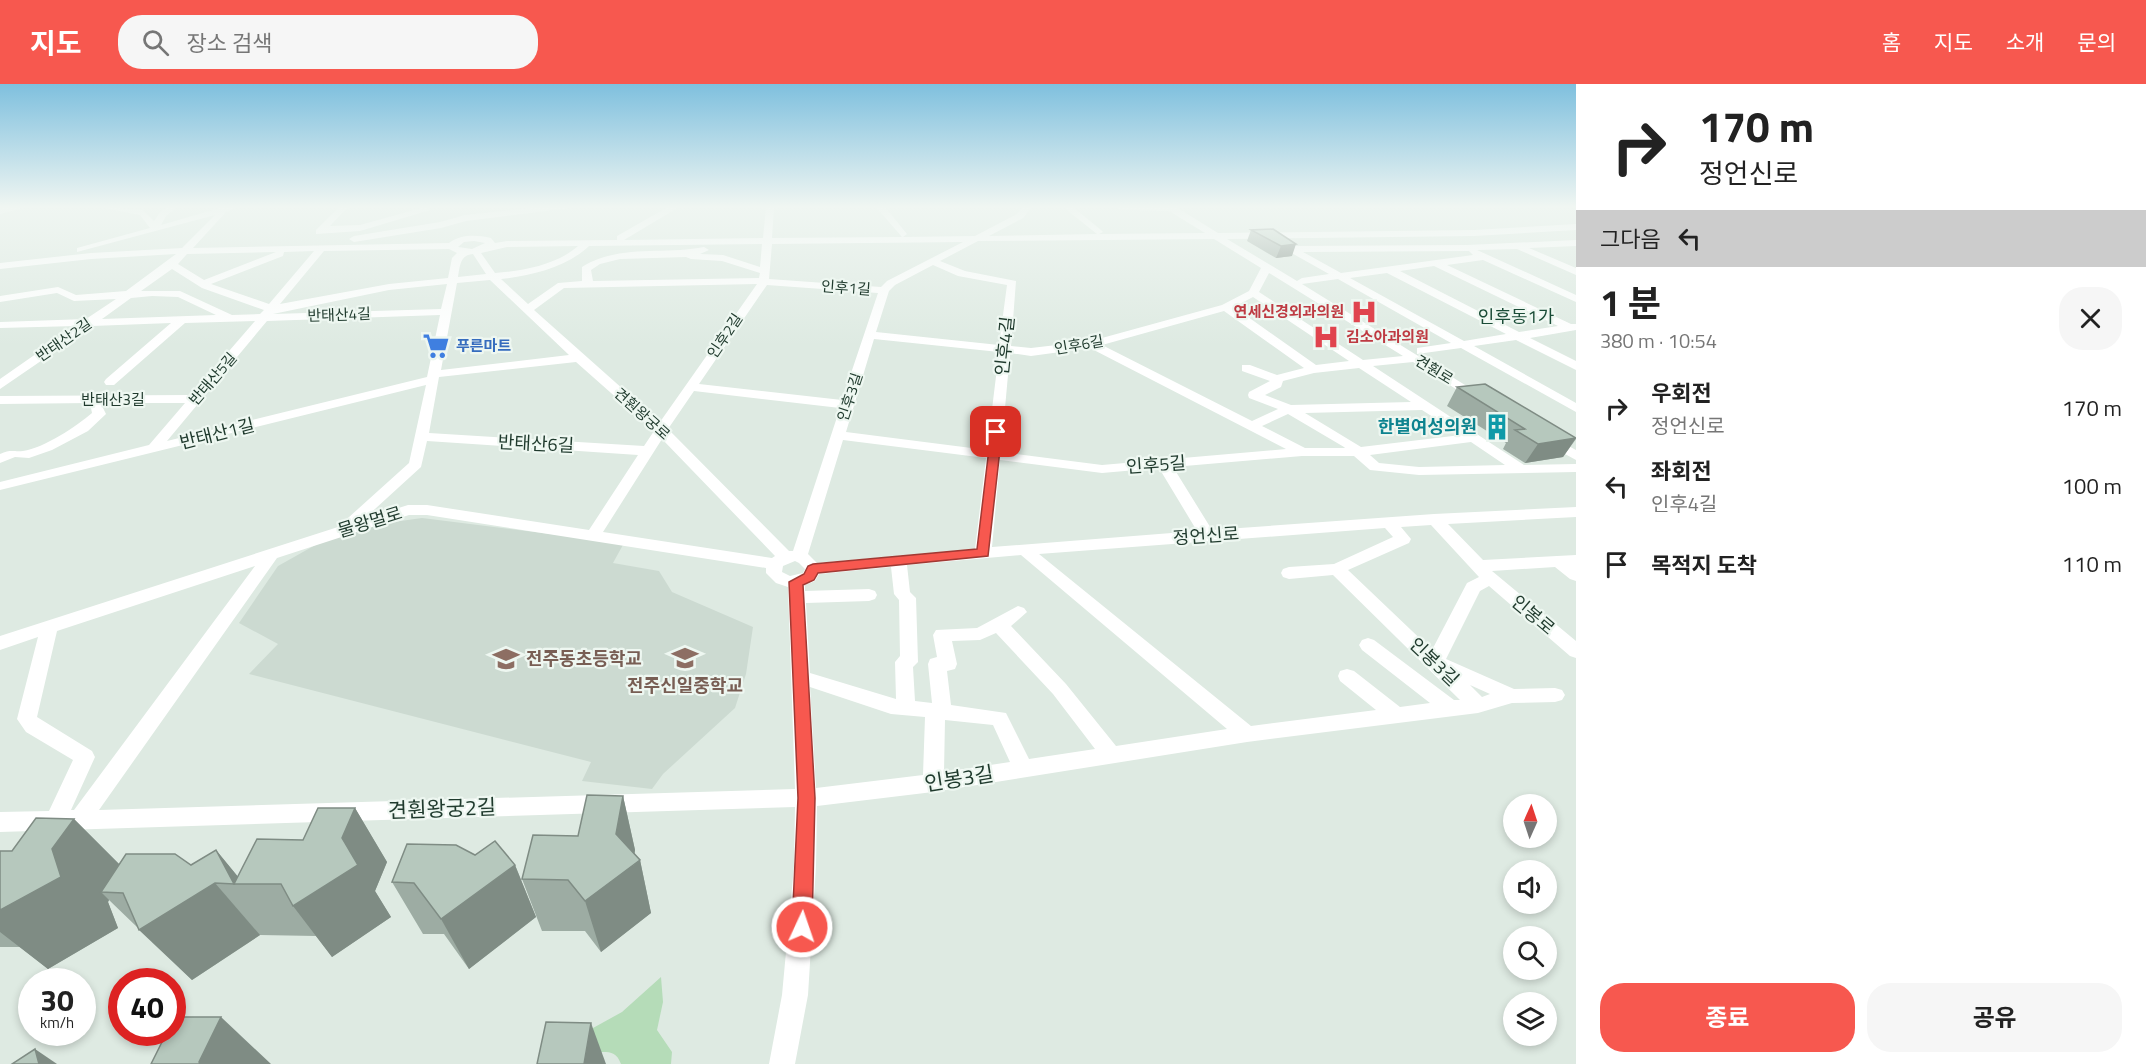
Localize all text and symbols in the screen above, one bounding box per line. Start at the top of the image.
search box [118,15,538,69]
text: 지도 [30,21,82,64]
icon: search [139,26,172,59]
text: 장소 검색 [187,26,272,60]
text: 홈 [1882,26,1901,58]
text: 지도 [1934,26,1973,58]
text: 소개 [2006,26,2044,58]
text: 문의 [2077,26,2116,58]
text: 170 m [1699,94,1814,158]
icon: right [1600,108,1678,186]
text: 정언신로 [1699,152,1798,193]
text: 그다음 [1600,222,1661,256]
icon: left [1673,222,1706,255]
street label: 인후1길 [820,274,872,301]
text: 1 분 [1600,275,1661,330]
button: close [2059,287,2122,350]
hospital icon: 연세신경외과의원 [1349,297,1379,327]
place label: 연세신경외과의원 [1234,300,1344,323]
street label: 반태산4길 [307,302,371,327]
district label: 인후동1가 [1478,303,1555,330]
street label: 인후2길 [701,309,748,363]
street label: 반태산2길 [31,312,96,367]
street label: 인후4길 [988,315,1021,377]
hospital icon: 김소아과의원 [1311,322,1341,352]
place label: 김소아과의원 [1346,325,1429,348]
text: 380 m · 10:54 [1600,325,1717,356]
street label: 인후6길 [1052,329,1105,360]
supermarket icon: 푸른마트 [421,331,451,361]
place label: 푸른마트 [456,334,511,357]
street label: 반태산5길 [183,347,242,410]
street label: 견훤로 [1411,349,1458,390]
street label: 인후3길 [831,370,868,424]
text: 우회전 [1651,376,1712,410]
street label: 견훤왕궁로 [609,382,676,445]
street label: 반태산3길 [81,388,145,411]
text: 170 m [2062,391,2122,425]
icon: right [1600,392,1633,425]
pin [970,406,1021,457]
text: 정언신로 [1651,410,1725,441]
street label: 반태산1길 [177,411,257,456]
building icon: 한별여성의원 [1482,412,1512,442]
place label: 한별여성의원 [1378,413,1477,440]
icon: arrive [979,415,1012,448]
street label: 반태산6길 [497,428,575,459]
street label: 인후5길 [1125,449,1187,480]
text: 좌회전 [1651,454,1712,488]
text: 100 m [2062,469,2122,503]
icon: left [1600,470,1633,503]
text: 인후4길 [1651,488,1717,519]
street label: 물왕멀로 [334,499,405,544]
street label: 정언신로 [1172,520,1240,551]
text: 110 m [2062,547,2122,581]
icon: arrive [1600,548,1633,581]
text: 목적지 도착 [1651,548,1757,582]
street label: 인봉로 [1506,588,1561,641]
street label: 인봉3길 [1403,631,1465,692]
school or university icon: 전주신일중학교 [670,643,700,673]
school or university icon: 전주동초등학교 [491,644,521,674]
place label: 전주동초등학교 [526,645,642,672]
place label: 전주신일중학교 [627,672,743,699]
street label: 인봉3길 [922,757,996,799]
street label: 견훤왕궁2길 [387,790,497,826]
north arrow [1503,794,1557,848]
map controls [1503,794,1557,1046]
button: sound [1503,860,1557,914]
position arrow [770,895,834,959]
button: search [1503,926,1557,980]
speed limit sign: 40 [108,968,186,1046]
text: 30 [40,977,74,1023]
button: 종료 [1600,983,1855,1052]
button: 공유 [1867,983,2122,1052]
button: layers [1503,992,1557,1046]
text: km/h [40,1011,74,1034]

